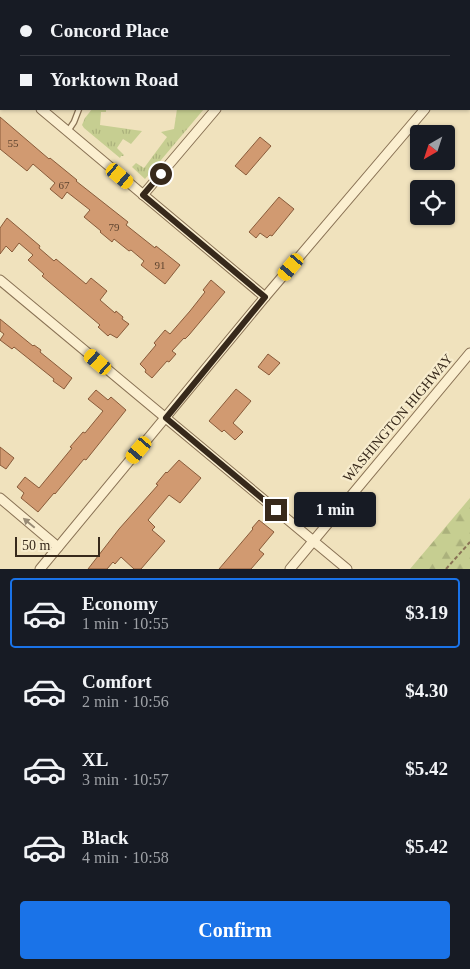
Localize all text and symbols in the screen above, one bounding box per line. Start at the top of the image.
text: Concord Place [50,20,169,41]
text: Yorktown Road [50,69,178,90]
north arrow [410,125,455,170]
map controls [410,125,455,225]
house number: 55 [8,137,19,149]
car [103,161,136,191]
route start [150,163,172,185]
house number: 67 [59,179,70,191]
button: locate [410,180,455,225]
house number: 79 [109,221,120,233]
car [275,251,306,283]
house number: 91 [155,259,166,271]
car [81,346,114,378]
street label: WASHINGTON HIGHWAY [340,351,456,485]
car [123,434,154,466]
callout: 1 min [294,492,376,528]
route end [265,499,287,521]
text: 1 min [316,501,354,518]
one-way arrow [23,517,36,528]
scale bar [15,534,100,557]
text: 50 m [22,538,50,553]
icon: car [22,591,67,636]
text: Economy [82,593,158,614]
text: $3.19 [405,602,448,623]
text: 1 min · 10:55 [82,615,169,632]
icon: car [22,669,67,714]
text: Comfort [82,671,152,692]
text: $4.30 [405,680,448,701]
text: 2 min · 10:56 [82,693,169,710]
icon: car [22,747,67,792]
text: XL [82,749,108,770]
text: $5.42 [405,758,448,779]
text: 3 min · 10:57 [82,771,169,788]
icon: car [22,825,67,870]
text: Black [82,827,128,848]
text: $5.42 [405,836,448,857]
text: 4 min · 10:58 [82,849,169,866]
button: Confirm [20,901,450,959]

